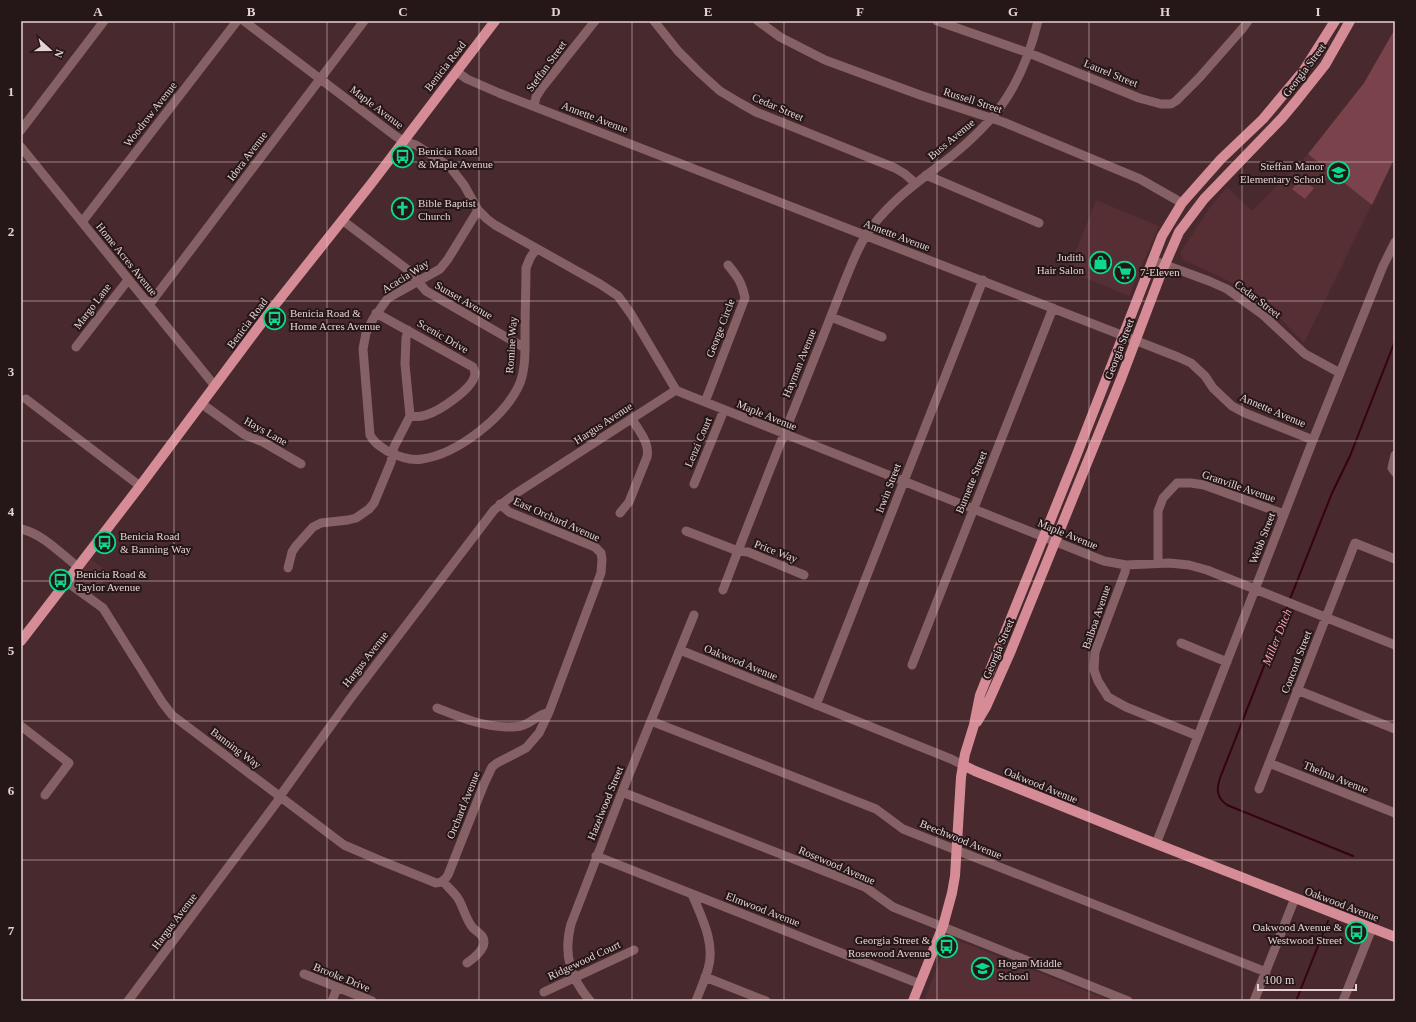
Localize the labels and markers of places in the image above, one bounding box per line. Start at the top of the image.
bus stop icon: Benicia Road & Maple Avenue [390,144,416,170]
place label: Benicia Road & Maple Avenue [418,145,493,170]
school or university icon: Steffan Manor Elementary School [1326,159,1352,185]
place label: Steffan Manor Elementary School [1240,160,1324,185]
church icon: Bible Baptist Church [390,196,416,222]
place label: Bible Baptist Church [418,197,476,222]
shop icon: Judith Hair Salon [1087,250,1113,276]
place label: Judith Hair Salon [1037,251,1084,276]
supermarket icon: 7-Eleven [1112,259,1138,285]
place label: 7-Eleven [1140,266,1180,278]
bus stop icon: Benicia Road & Home Acres Avenue [261,306,287,332]
place label: Benicia Road & Home Acres Avenue [290,307,380,332]
bus stop icon: Benicia Road & Banning Way [92,529,118,555]
place label: Benicia Road & Banning Way [120,530,192,555]
bus stop icon: Benicia Road & Taylor Avenue [47,567,73,593]
place label: Benicia Road & Taylor Avenue [76,568,147,593]
bus stop icon: Oakwood Avenue & Westwood Street [1344,920,1370,946]
place label: Oakwood Avenue & Westwood Street [1252,921,1342,946]
bus stop icon: Georgia Street & Rosewood Avenue [933,933,959,959]
place label: Georgia Street & Rosewood Avenue [848,934,930,959]
school or university icon: Hogan Middle School [970,956,996,982]
place label: Hogan Middle School [998,957,1062,982]

